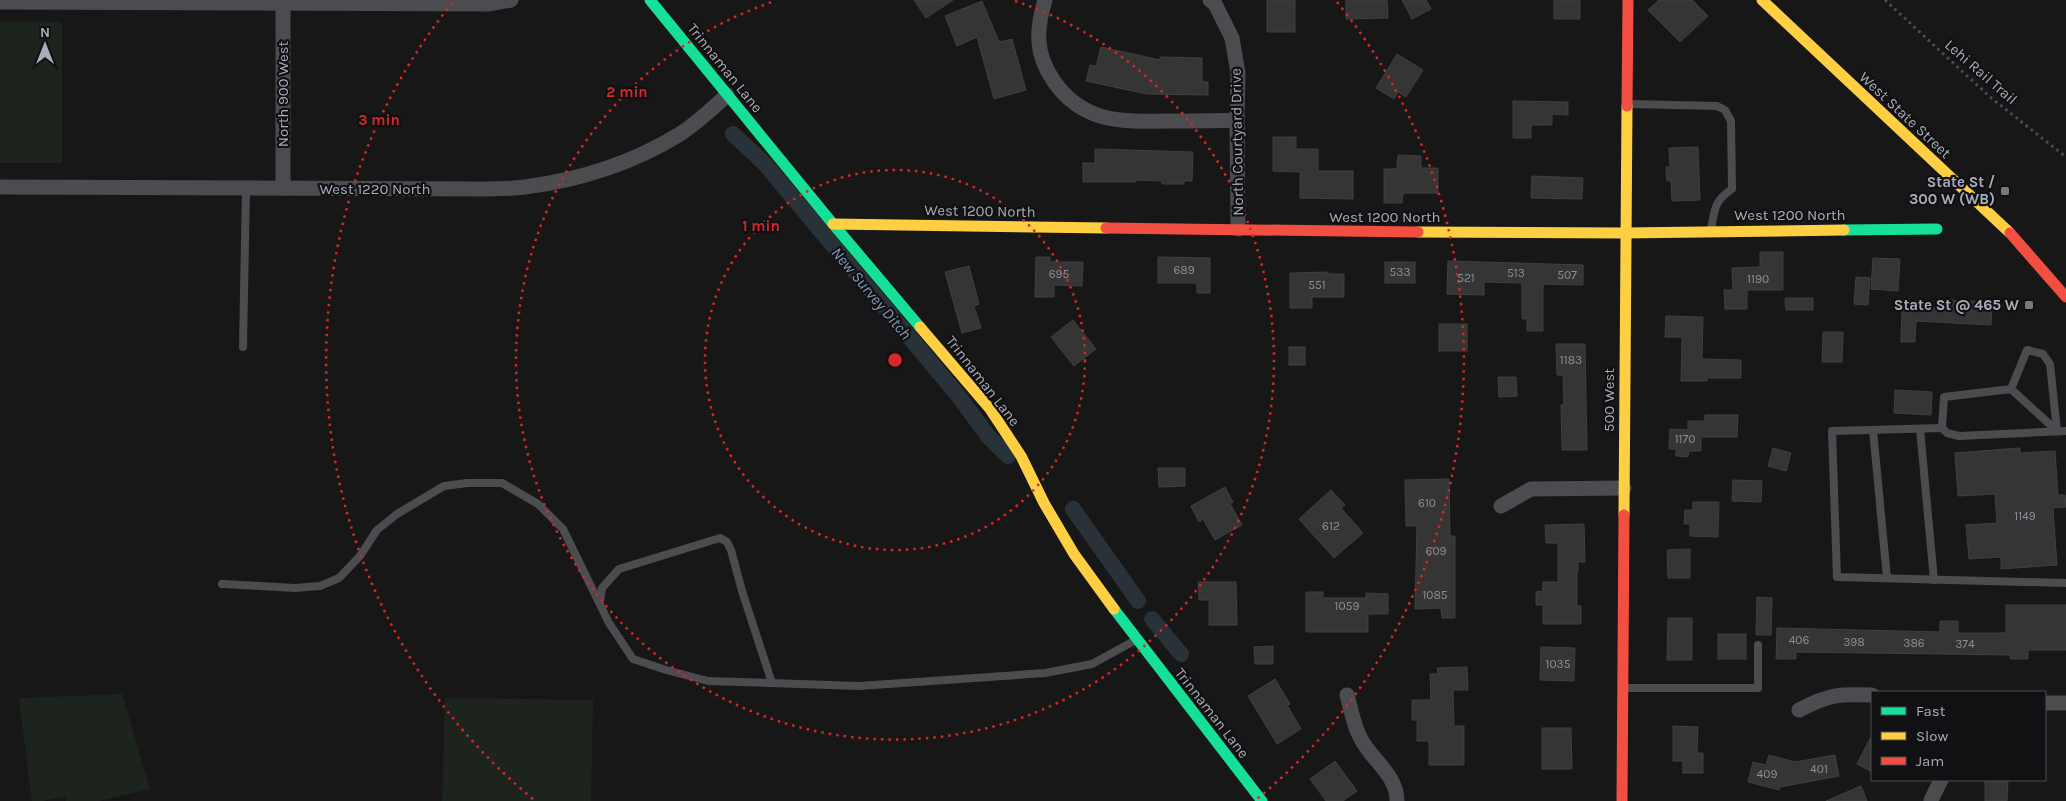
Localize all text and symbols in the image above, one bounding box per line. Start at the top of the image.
north arrow [20,20,70,70]
street label: Trinnaman Lane [684,20,766,116]
text: N [40,24,50,41]
street label: Lehi Rail Trail [1941,36,2021,108]
street label: North 900 West [274,40,292,147]
street label: North Courtyard Drive [1227,68,1247,216]
street label: West State Street [1855,68,1955,162]
text: 2 min [606,83,648,101]
text: 3 min [358,111,400,129]
place label: State St / 300 W (WB) [1909,173,1995,208]
street label: West 1220 North [319,180,431,198]
marker: State St / 300 W (WB) [1999,185,2011,197]
street label: West 1200 North [924,201,1036,221]
street label: West 1200 North [1734,206,1846,224]
street label: West 1200 North [1329,208,1441,226]
text: 1 min [742,217,780,235]
water label: New Survey Ditch [828,243,916,343]
house number: 689 [1173,263,1195,277]
house number: 533 [1390,265,1410,279]
house number: 513 [1507,266,1525,280]
house number: 695 [1049,267,1070,281]
house number: 507 [1557,268,1577,282]
house number: 521 [1457,271,1475,285]
house number: 1190 [1747,272,1769,286]
house number: 551 [1308,278,1326,292]
place label: State St @ 465 W [1894,296,2020,314]
marker: State St @ 465 W [2023,299,2035,311]
street label: Trinnaman Lane [942,332,1024,430]
centre of rings [886,351,904,369]
house number: 1183 [1560,353,1582,367]
street label: 500 West [1600,368,1618,432]
house number: 1170 [1675,432,1695,446]
house number: 610 [1418,496,1436,510]
house number: 1149 [2014,509,2036,523]
house number: 612 [1322,519,1340,533]
house number: 609 [1426,544,1447,558]
house number: 1085 [1422,588,1448,602]
house number: 1059 [1335,599,1359,613]
house number: 406 [1789,633,1809,647]
house number: 398 [1843,635,1865,649]
house number: 386 [1903,636,1925,650]
house number: 374 [1955,637,1975,651]
house number: 1035 [1546,657,1571,671]
street label: Trinnaman Lane [1171,664,1253,762]
legend [1871,691,2046,781]
text: Fast [1916,702,1946,720]
text: Slow [1916,727,1948,745]
text: Jam [1916,752,1944,770]
house number: 401 [1810,762,1828,776]
house number: 409 [1757,767,1777,781]

